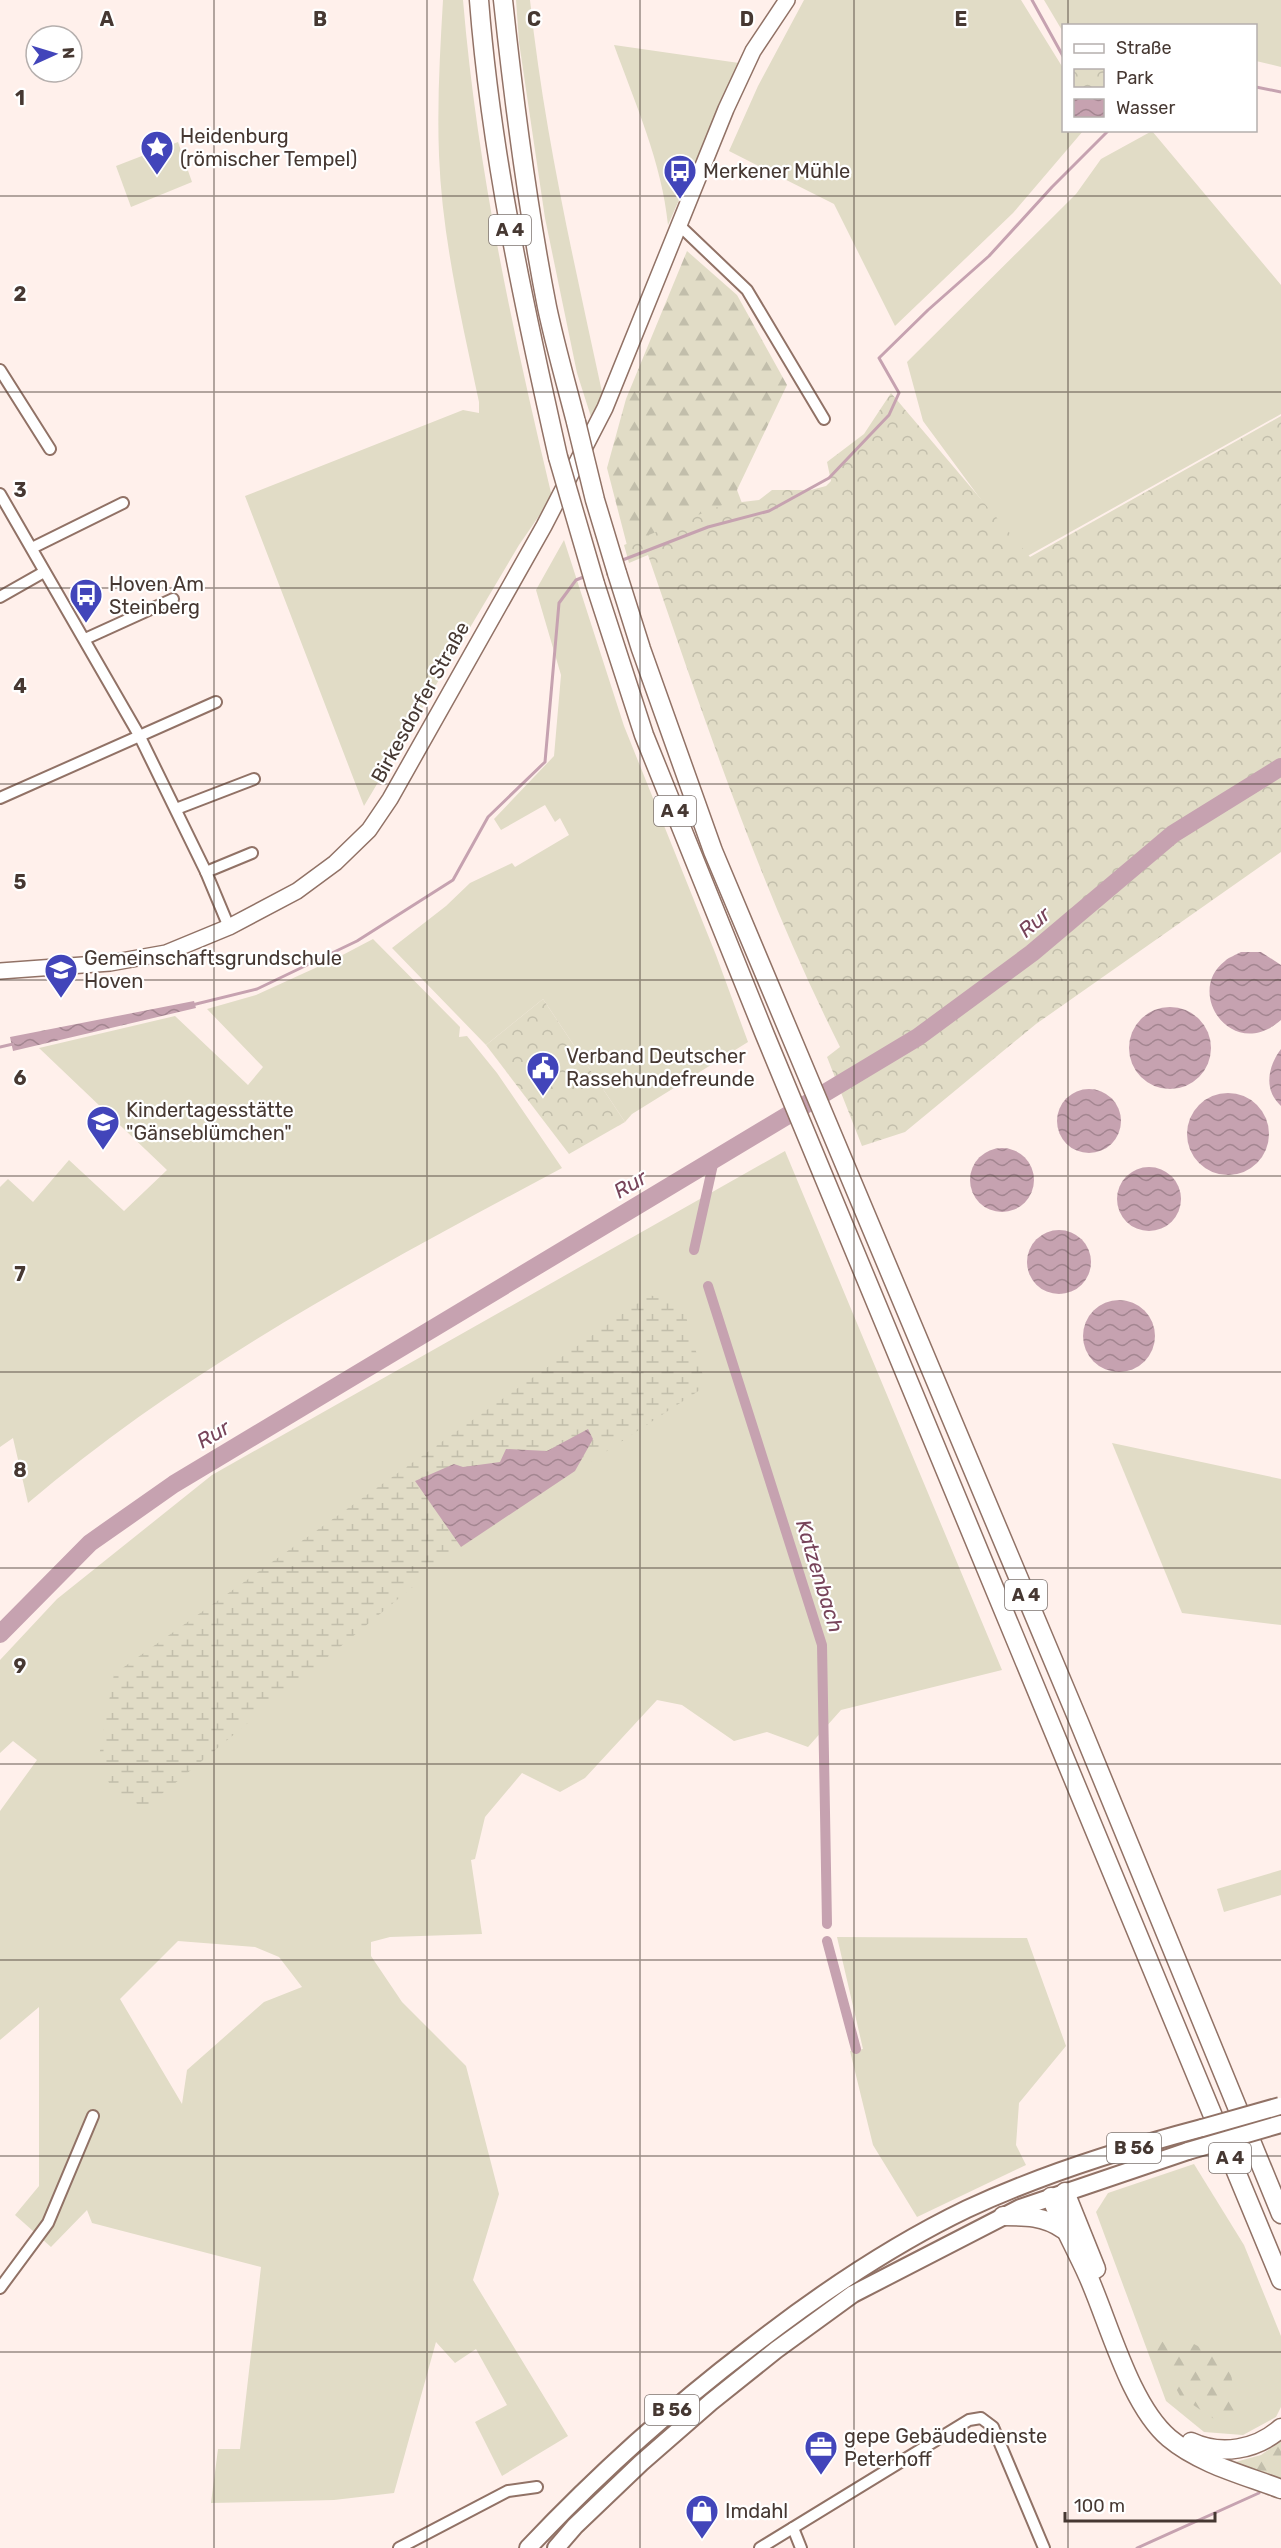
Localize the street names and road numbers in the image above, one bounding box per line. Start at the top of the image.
road number: A 4 [489,215,531,245]
street label: Birkesdorfer Straße [366,617,474,787]
road number: A 4 [654,796,696,826]
road number: A 4 [1005,1580,1047,1610]
road number: B 56 [1107,2133,1161,2163]
road number: A 4 [1209,2143,1251,2173]
road number: B 56 [645,2395,699,2425]

